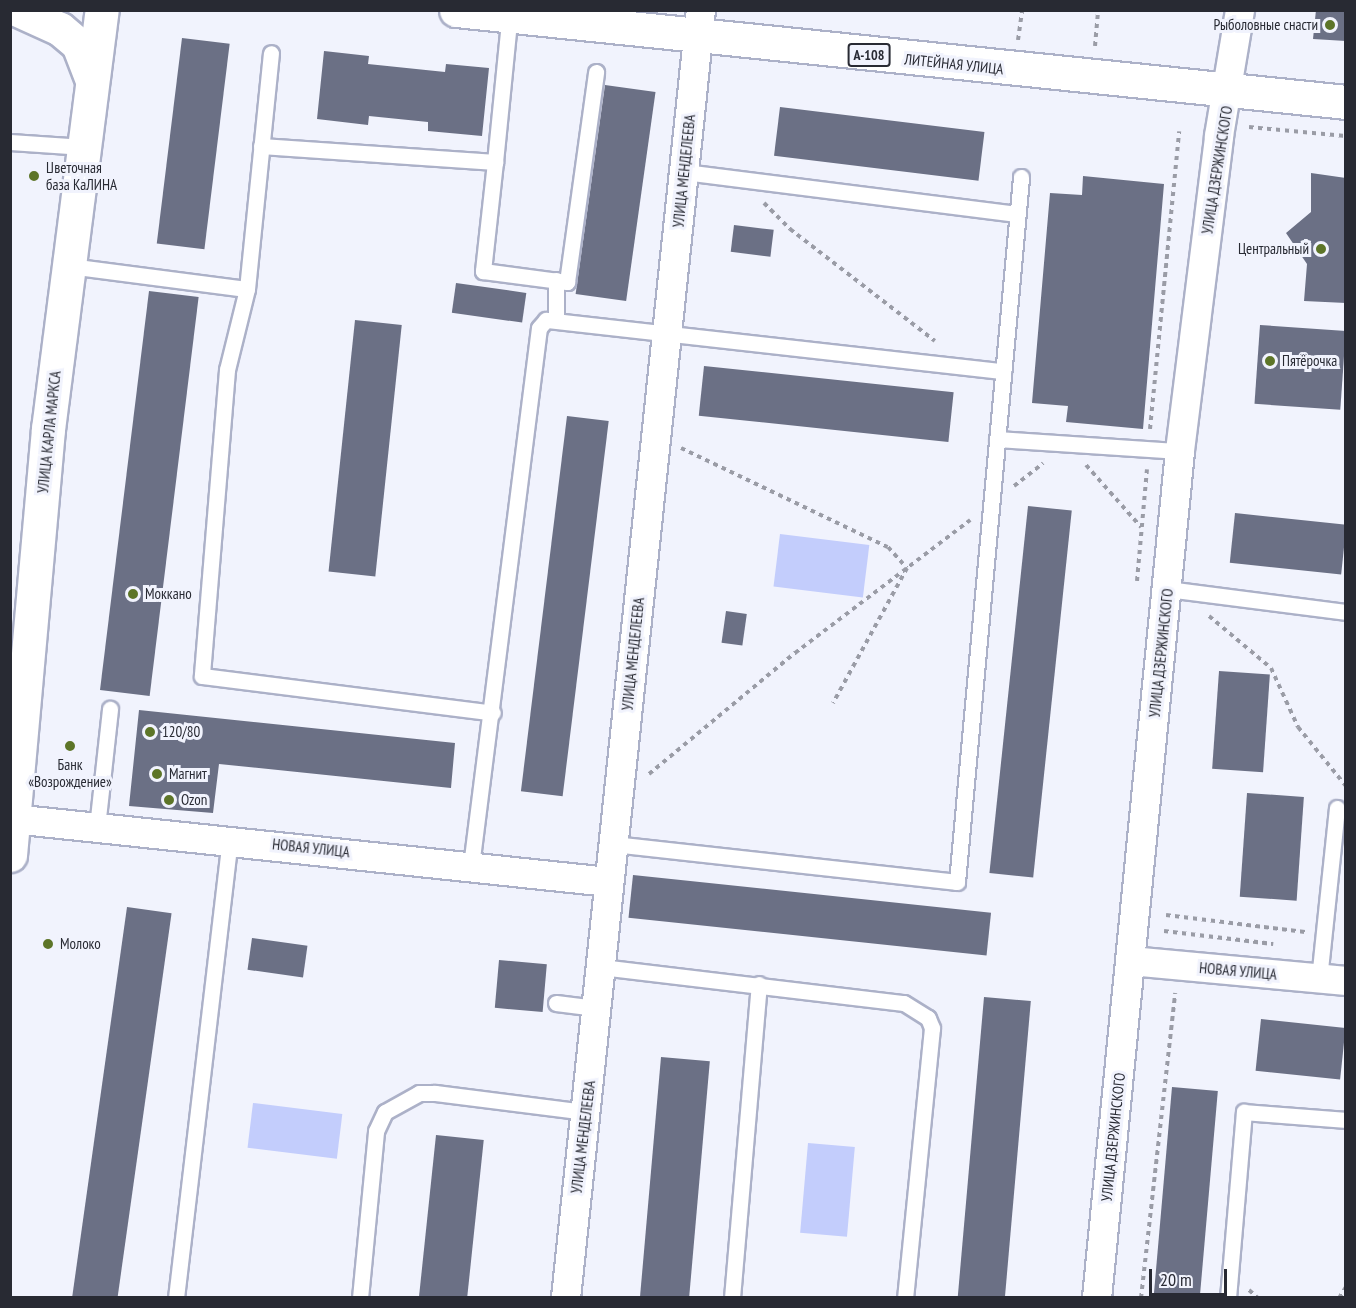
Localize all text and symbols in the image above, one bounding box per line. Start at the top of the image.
place label: Рыболовные снасти [1214,16,1318,34]
marker: Рыболовные снасти [1323,18,1337,32]
road number: А-108 [846,44,892,66]
street label: ЛИТЕЙНАЯ УЛИЦА [903,50,1005,78]
street label: УЛИЦА ДЗЕРЖИНСКОГО [1198,104,1236,236]
street label: УЛИЦА МЕНДЕЛЕЕВА [669,113,699,229]
place label: Цветочная база КаЛИНА [46,158,117,193]
marker: Цветочная база КаЛИНА [27,169,41,183]
place label: Центральный [1238,240,1309,258]
marker: Центральный [1314,242,1328,256]
place label: Пятёрочка [1282,352,1337,370]
marker: Пятёрочка [1263,354,1277,368]
street label: УЛИЦА КАРЛА МАРКСА [34,369,64,495]
place label: Моккано [145,585,192,603]
marker: Моккано [126,587,140,601]
street label: УЛИЦА ДЗЕРЖИНСКОГО [1145,587,1177,719]
street label: УЛИЦА МЕНДЕЛЕЕВА [618,596,648,712]
place label: 120/80 [162,723,200,741]
marker: 120/80 [143,725,157,739]
marker: Банк «Возрождение» [63,739,77,753]
place label: Банк «Возрождение» [28,755,112,790]
place label: Магнит [169,765,207,783]
marker: Магнит [150,767,164,781]
place label: Ozon [181,791,207,809]
marker: Ozon [162,793,176,807]
street label: НОВАЯ УЛИЦА [271,835,351,861]
place label: Молоко [60,935,101,953]
marker: Молоко [41,937,55,951]
street label: НОВАЯ УЛИЦА [1198,959,1278,983]
street label: УЛИЦА ДЗЕРЖИНСКОГО [1097,1071,1129,1203]
street label: УЛИЦА МЕНДЕЛЕЕВА [567,1079,599,1195]
scale bar [1152,1257,1230,1295]
text: 20 m [1160,1268,1192,1291]

